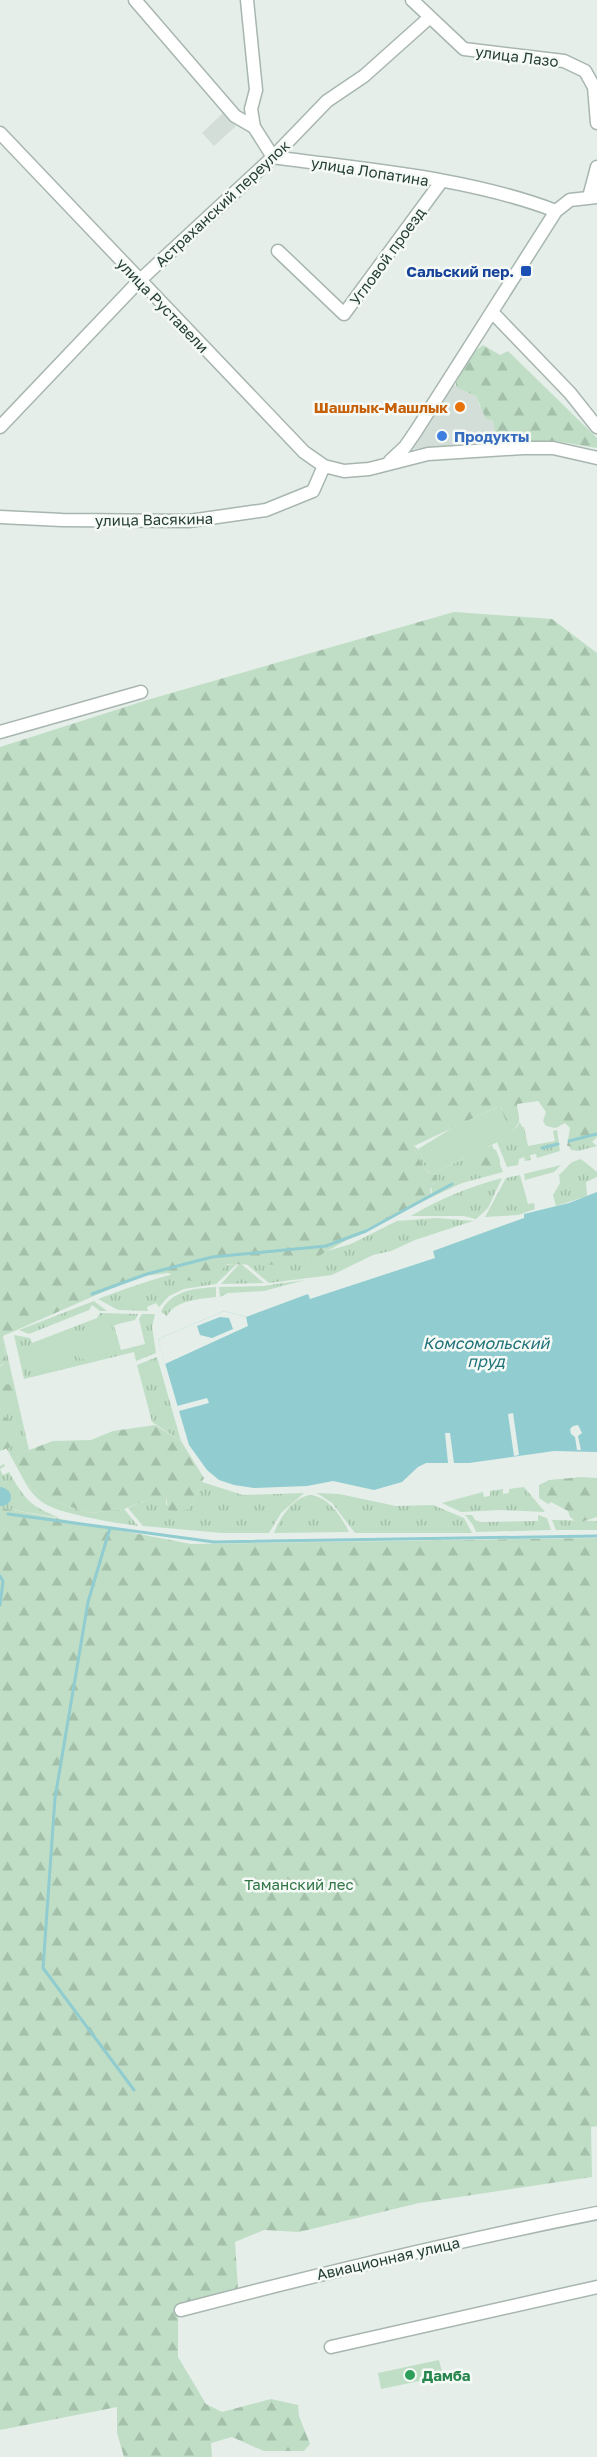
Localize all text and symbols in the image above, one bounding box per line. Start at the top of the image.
street label: улица Лазо [474,42,560,70]
street label: Астраханский переулок [151,136,293,270]
street label: улица Лопатина [310,153,430,189]
street label: Угловой проезд [345,203,429,309]
street label: улица Руставели [113,254,213,356]
place label: Сальский пер. [406,262,514,280]
marker: Сальский пер. [519,264,533,278]
place label: Шашлык-Машлык [314,398,448,416]
marker: Шашлык-Машлык [453,400,467,414]
place label: Продукты [454,427,529,445]
marker: Продукты [435,429,449,443]
street label: улица Васякина [95,509,213,529]
water label: Комсомольский пруд [423,1333,551,1371]
park label: Таманский лес [244,1875,354,1893]
street label: Авиационная улица [315,2233,461,2283]
place label: Дамба [422,2366,471,2384]
marker: Дамба [403,2368,417,2382]

